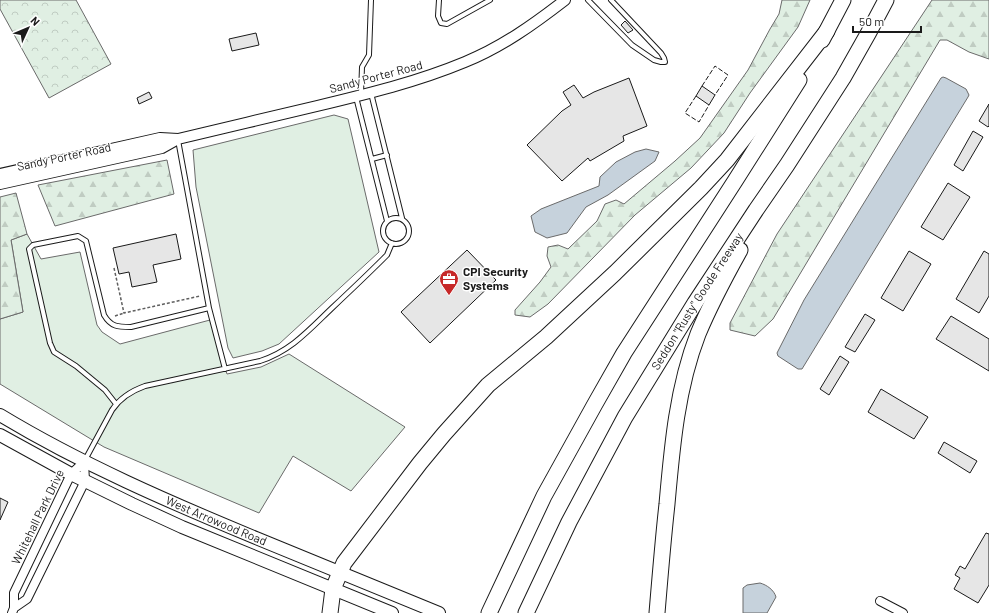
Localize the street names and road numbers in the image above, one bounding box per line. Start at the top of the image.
street label: Sandy Porter Road [328,57,424,95]
street label: Sandy Porter Road [15,139,112,173]
street label: Seddon "Rusty" Goode Freeway [648,229,745,372]
street label: Whitehall Park Drive [8,467,66,566]
street label: West Arrowood Road [164,493,269,548]

